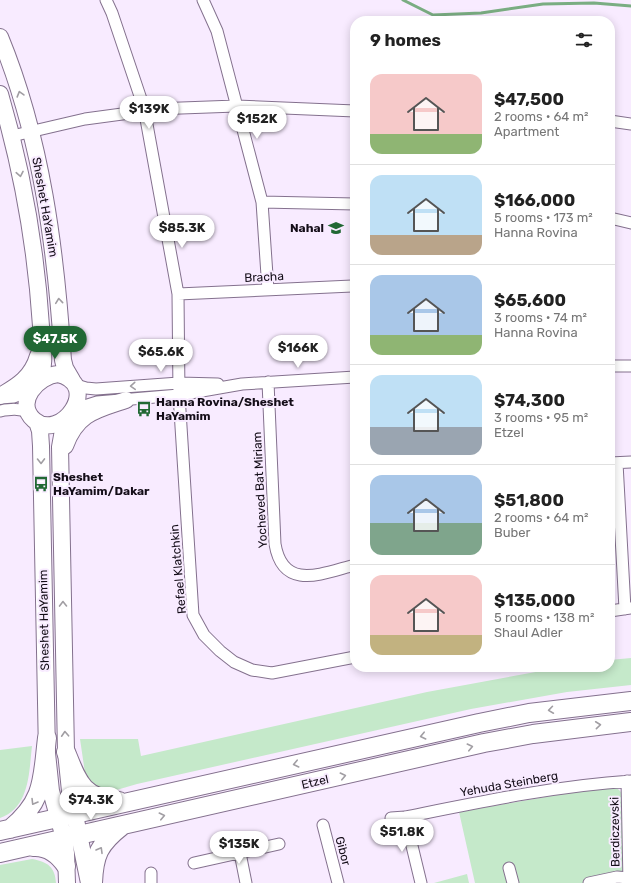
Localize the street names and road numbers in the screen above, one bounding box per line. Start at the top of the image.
street label: Sheshet HaYamim [29,156,61,258]
street label: Bracha [244,269,284,285]
street label: Yocheved Bat Miriam [250,431,270,549]
street label: Refael Klatchkin [167,524,189,614]
street label: Sheshet HaYamim [36,569,52,671]
street label: Yehuda Steinberg [459,768,559,800]
street label: Etzel [300,772,330,792]
street label: Berdiczevski [607,797,623,867]
street label: Gibor [332,835,354,868]

